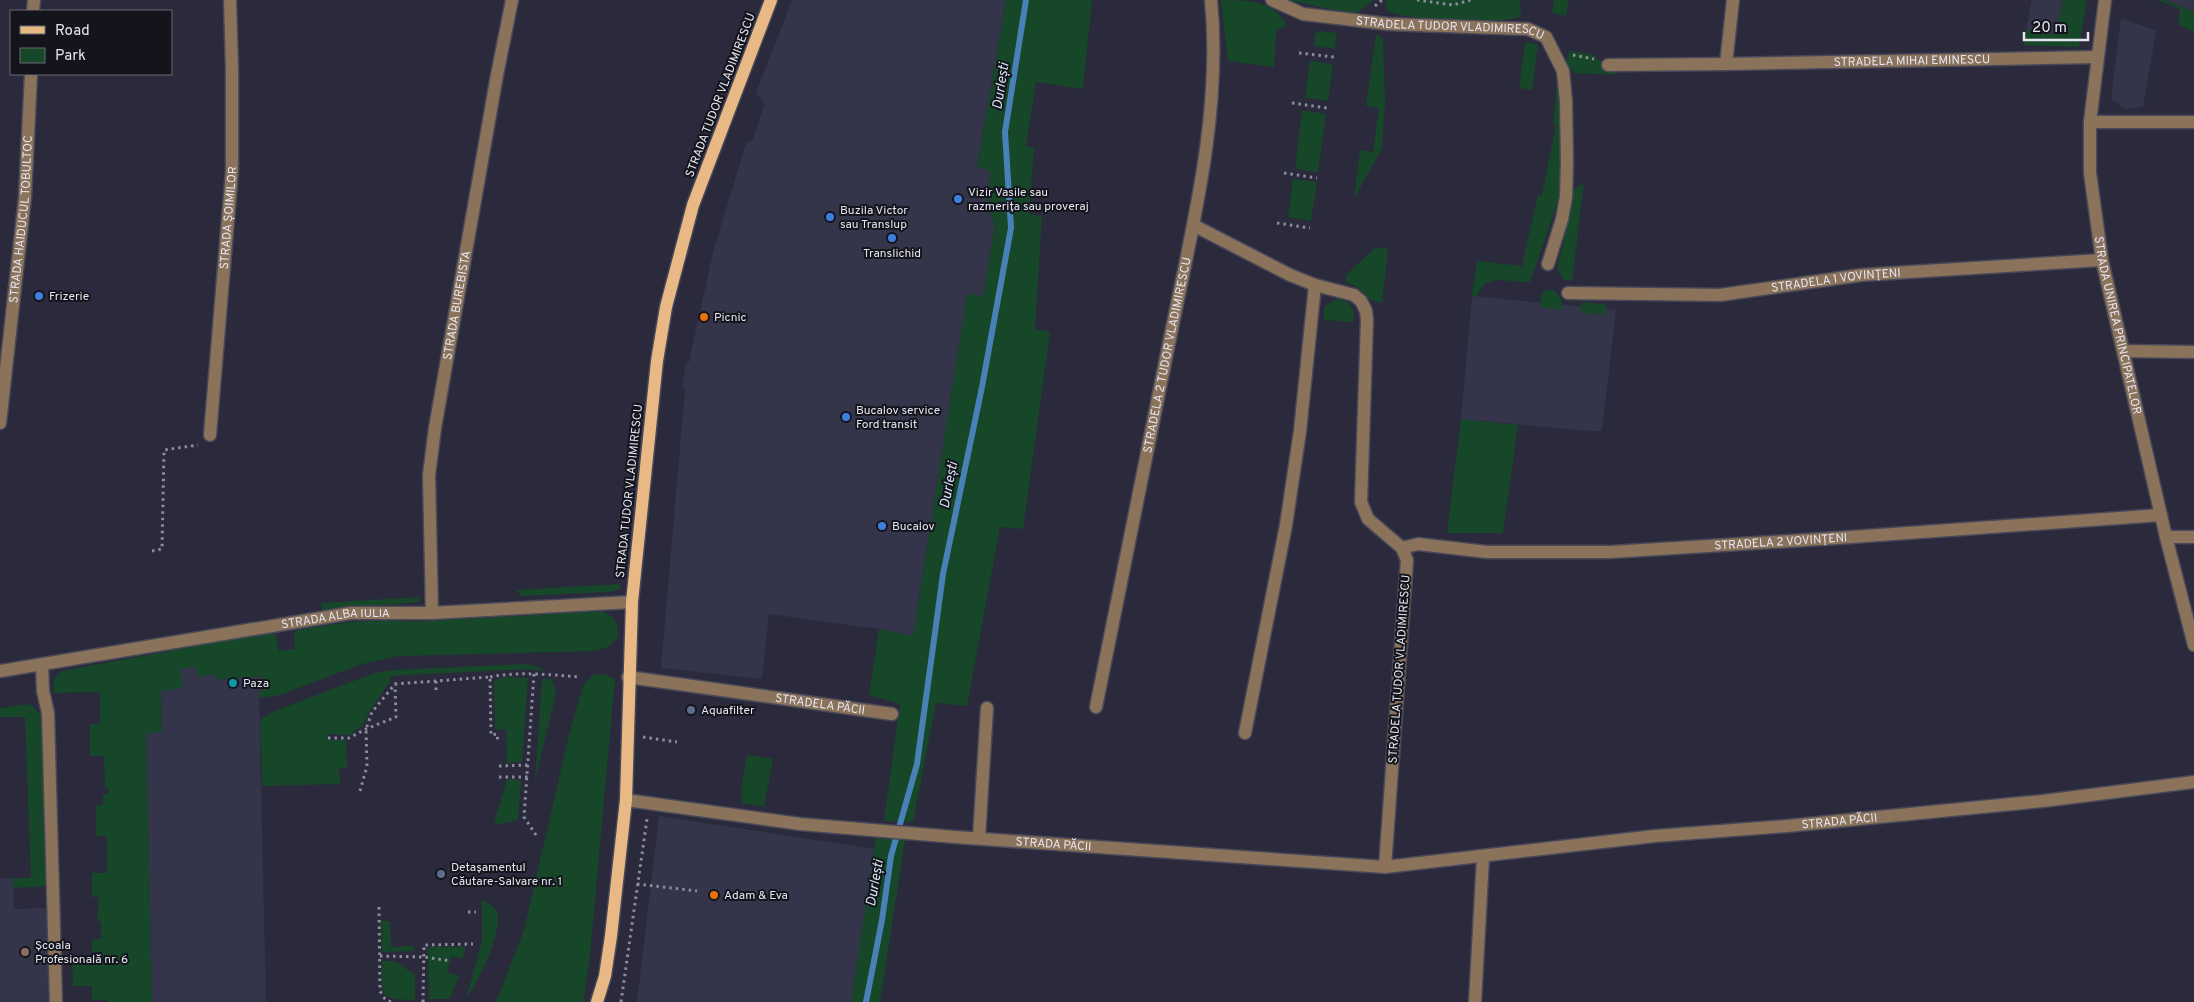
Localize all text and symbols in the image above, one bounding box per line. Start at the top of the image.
legend [10,10,172,75]
scale bar [2024,10,2088,42]
street label: STRADA TUDOR VLADIMIRESCU [682,11,760,180]
street label: STRADELA TUDOR VLADIMIRESCU [1355,13,1546,44]
text: 20 m [2032,19,2067,38]
text: Road [55,22,90,41]
text: Park [55,47,86,66]
street label: STRADELA MIHAI EMINESCU [1834,52,1990,71]
water label: Durlești [989,60,1014,111]
street label: STRADA HAIDUCUL TOBULTOC [6,135,37,304]
street label: STRADA ȘOIMILOR [217,166,241,270]
place label: Vizir Vasile sau razmerița sau proveraj [968,185,1089,215]
marker: Vizir Vasile sau razmerița sau proveraj [952,193,964,205]
place label: Buzila Victor sau Translup [840,203,908,233]
marker: Buzila Victor sau Translup [824,211,836,223]
marker: Translichid [886,232,898,244]
street label: STRADA UNIREA PRINCIPATELOR [2090,235,2145,417]
place label: Translichid [863,246,921,262]
street label: STRADA BUREBISTA [440,250,475,361]
street label: STRADELA 2 TUDOR VLADIMIRESCU [1140,256,1196,455]
street label: STRADELA 1 VOVINȚENI [1770,266,1901,297]
place label: Frizerie [49,289,89,305]
marker: Frizerie [33,290,45,302]
place label: Picnic [714,310,746,326]
marker: Picnic [698,311,710,323]
street label: STRADA TUDOR VLADIMIRESCU [613,403,647,579]
place label: Bucalov service Ford transit [856,403,940,433]
marker: Bucalov service Ford transit [840,411,852,423]
water label: Durlești [937,459,963,510]
place label: Bucalov [892,519,935,535]
marker: Bucalov [876,520,888,532]
street label: STRADELA 2 VOVINȚENI [1714,530,1848,555]
street label: STRADELA TUDOR VLADIMIRESCU [1385,574,1415,764]
street label: STRADA ALBA IULIA [280,606,390,633]
place label: Paza [243,676,269,692]
marker: Paza [227,677,239,689]
street label: STRADELA PĂCII [774,691,866,719]
place label: Aquafilter [701,703,755,719]
marker: Aquafilter [685,704,697,716]
street label: STRADA PĂCII [1801,810,1878,834]
street label: STRADA PĂCII [1015,834,1092,856]
water label: Durlești [863,857,888,908]
place label: Detașamentul Căutare-Salvare nr. 1 [451,860,562,890]
marker: Detașamentul Căutare-Salvare nr. 1 [435,868,447,880]
place label: Adam & Eva [724,888,788,904]
marker: Adam & Eva [708,889,720,901]
place label: Școala Profesională nr. 6 [35,938,128,968]
marker: Școala Profesională nr. 6 [19,946,31,958]

